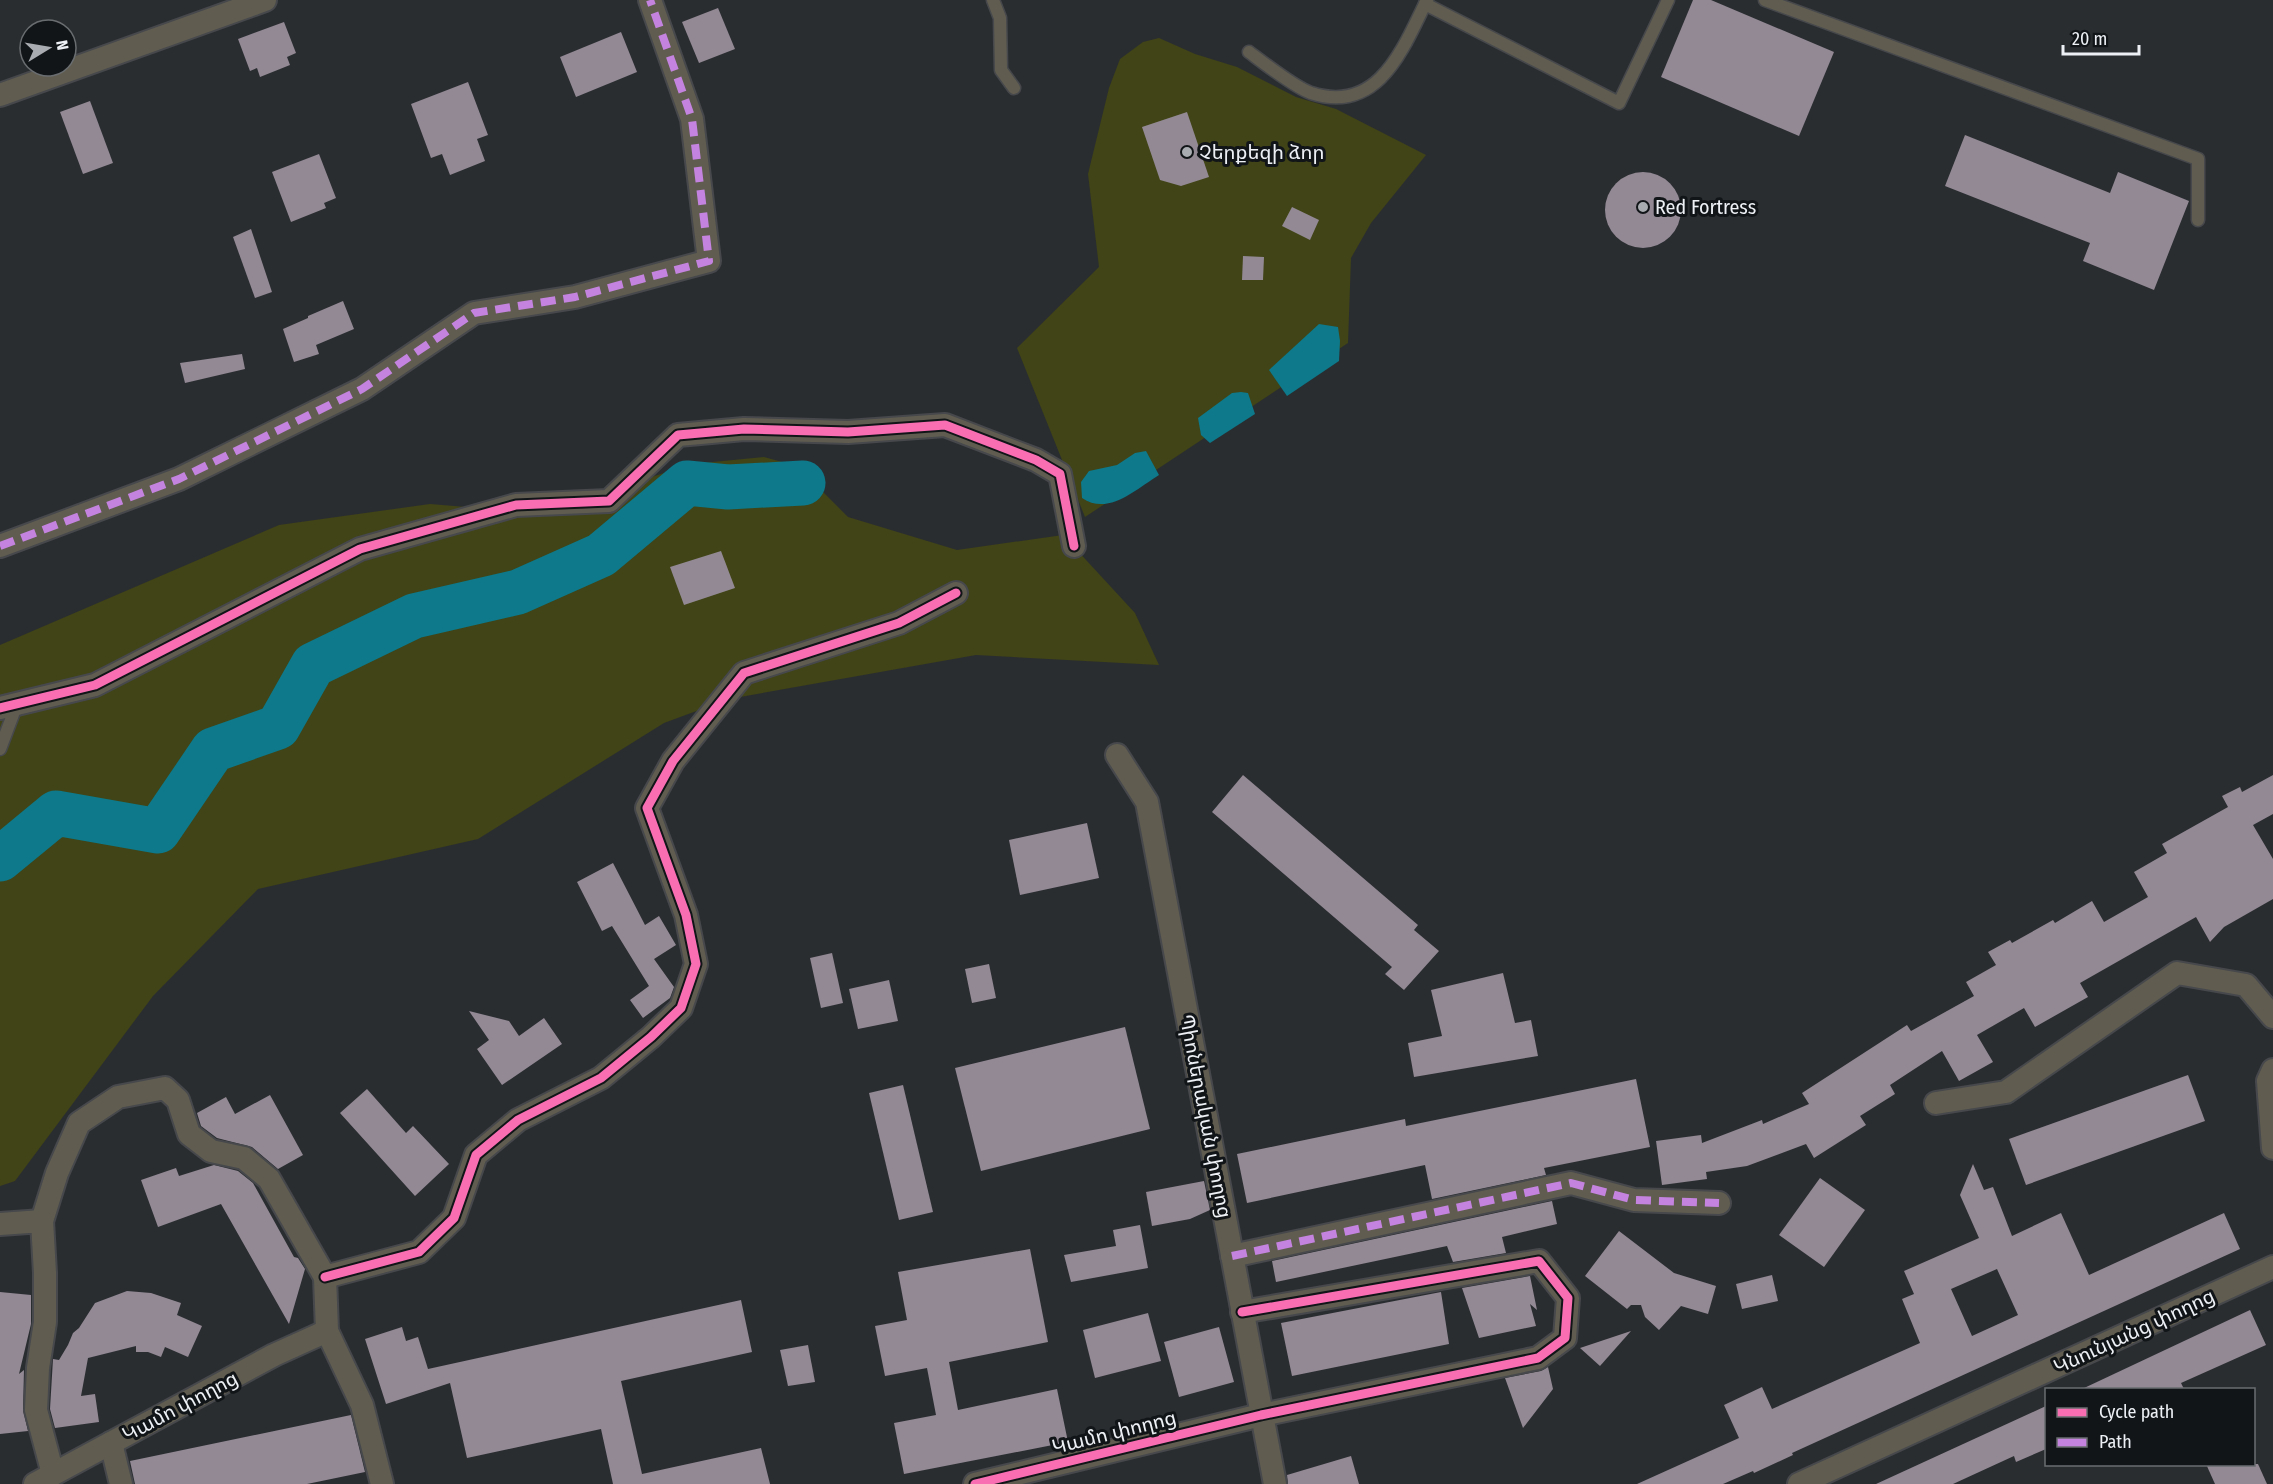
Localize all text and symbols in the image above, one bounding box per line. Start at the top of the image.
north arrow [18,18,78,78]
scale bar [2063,18,2140,56]
text: 20 m [2072,28,2107,50]
text: N [52,39,72,52]
place label: Չերքեզի ձոր [1199,140,1324,164]
marker: Չերքեզի ձոր [1180,145,1194,159]
place label: Red Fortress [1655,195,1756,219]
marker: Red Fortress [1636,200,1650,214]
street label: Պիոներական փողոց [1174,1012,1238,1220]
street label: Կնունյանց փողոց [2050,1283,2218,1379]
street label: Կամո փողոց [118,1366,242,1446]
legend [2045,1388,2255,1466]
text: Cycle path [2099,1401,2174,1423]
street label: Կամո փողոց [1049,1405,1179,1459]
text: Path [2099,1431,2132,1453]

